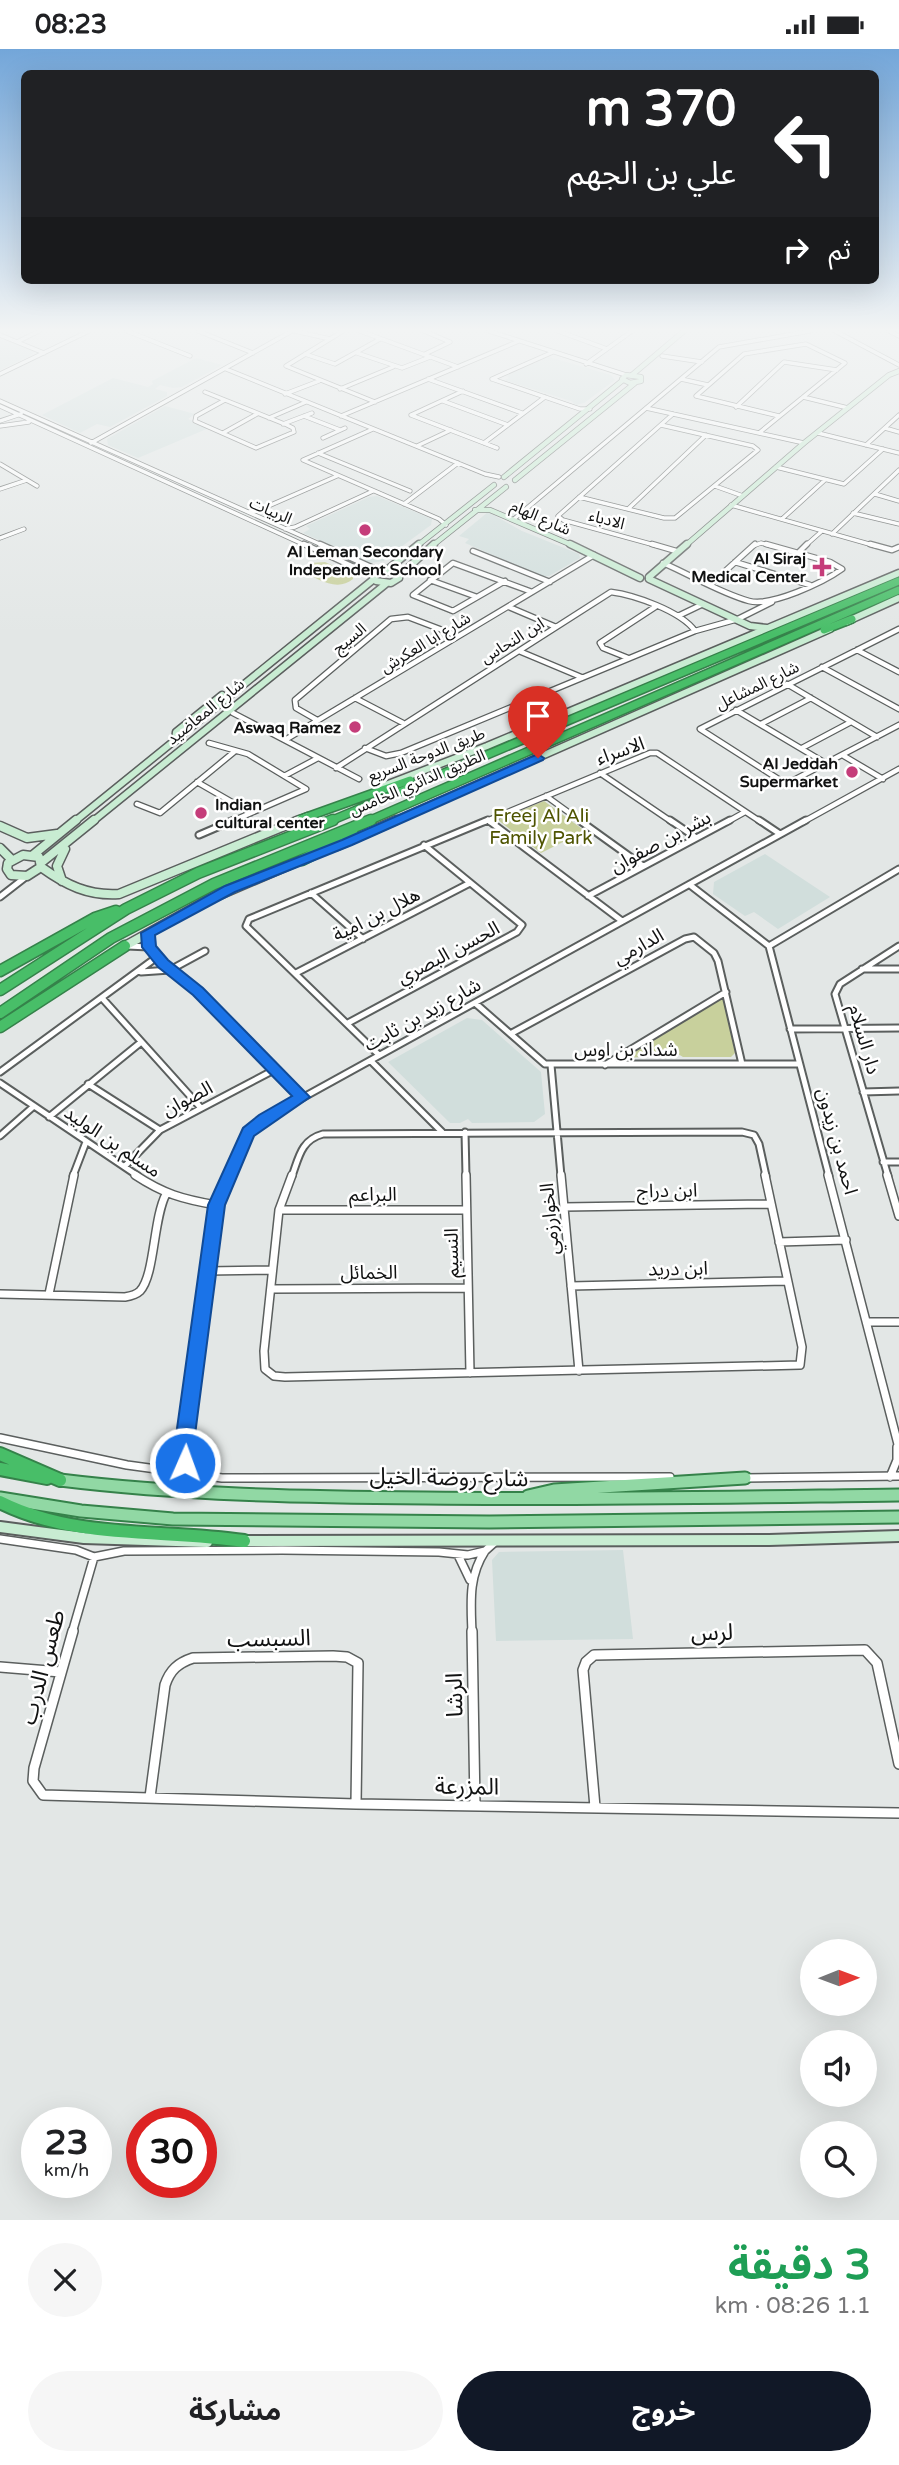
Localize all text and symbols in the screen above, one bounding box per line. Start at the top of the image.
text: 08:23 [35,9,107,40]
text: 370 m [586,80,736,139]
icon: left [760,98,851,189]
text: علي بن الجهم [568,155,736,193]
icon: right [777,231,815,269]
text: ثم [829,235,851,266]
street label: الربيات [246,493,295,529]
street label: شارع الهام [507,496,574,542]
street label: الادباء [587,506,627,534]
marker: Al Leman Secondary Independent School [357,522,373,538]
place label: Al Leman Secondary Independent School [287,542,444,580]
place label: Al Siraj Medical Center [691,549,807,587]
marker: Al Siraj Medical Center [812,557,832,577]
street label: شارع ابا العكرش [377,608,475,679]
street label: ابن النحاس [477,613,548,668]
street label: السيج [329,619,372,660]
street label: شارع المشاعل [712,657,803,717]
street label: شارع المعاضيد [163,674,250,751]
pin [508,686,568,758]
icon: arrive [519,697,557,735]
place label: Aswaq Ramez [234,718,341,738]
marker: Aswaq Ramez [347,719,363,735]
street label: طريق الدوحة السريع [365,723,489,788]
street label: الاسراء [593,732,647,769]
street label: الطريق الدائري الخامس [346,745,489,822]
place label: Al Jeddah Supermarket [740,754,839,792]
marker: Al Jeddah Supermarket [844,764,860,780]
place label: Indian cultural center [215,795,326,833]
marker: Indian cultural center [193,805,209,821]
park label: Freej Al Ali Family Park [489,805,593,849]
street label: بشر بن صفوان [606,806,715,878]
street label: هلال بن امية [329,883,424,946]
street label: الحسن البصري [394,917,505,992]
street label: الدارمي [609,924,669,973]
street label: شارع زيد بن ثابت [360,974,486,1058]
street label: دار السلام [841,1002,884,1078]
street label: شداد بن اوس [574,1039,678,1061]
street label: الصوان [158,1076,216,1121]
street label: احمد بن زيدون [812,1086,862,1197]
street label: مسلم بن الوليد [58,1101,165,1185]
street label: ابن دراج [636,1179,698,1205]
street label: الخوارزمي [536,1182,567,1256]
street label: البراعم [349,1184,397,1209]
street label: النسيم [441,1228,466,1278]
street label: ابن دريد [648,1257,708,1281]
street label: الخمائل [340,1262,398,1284]
position arrow [148,1426,222,1500]
street label: شارع روضة الخيل [369,1463,529,1495]
street label: طعس الدرب [14,1607,72,1728]
street label: لرس [691,1619,733,1647]
street label: السبسب [227,1624,311,1654]
street label: الرشا [441,1672,469,1718]
street label: المزرعة [435,1772,499,1802]
north arrow [800,1939,877,2016]
map controls [800,1939,877,2198]
button: sound [800,2030,877,2107]
speed limit sign: 30 [126,2107,217,2198]
button: search [800,2121,877,2198]
text: 23 [45,2122,88,2164]
text: km/h [44,2159,89,2181]
text: 3 دقيقة [728,2240,871,2291]
button: close [28,2243,102,2317]
text: 1.1 km · 08:26 [715,2292,871,2320]
button: مشاركة [28,2371,443,2451]
button: خروج [457,2371,871,2451]

